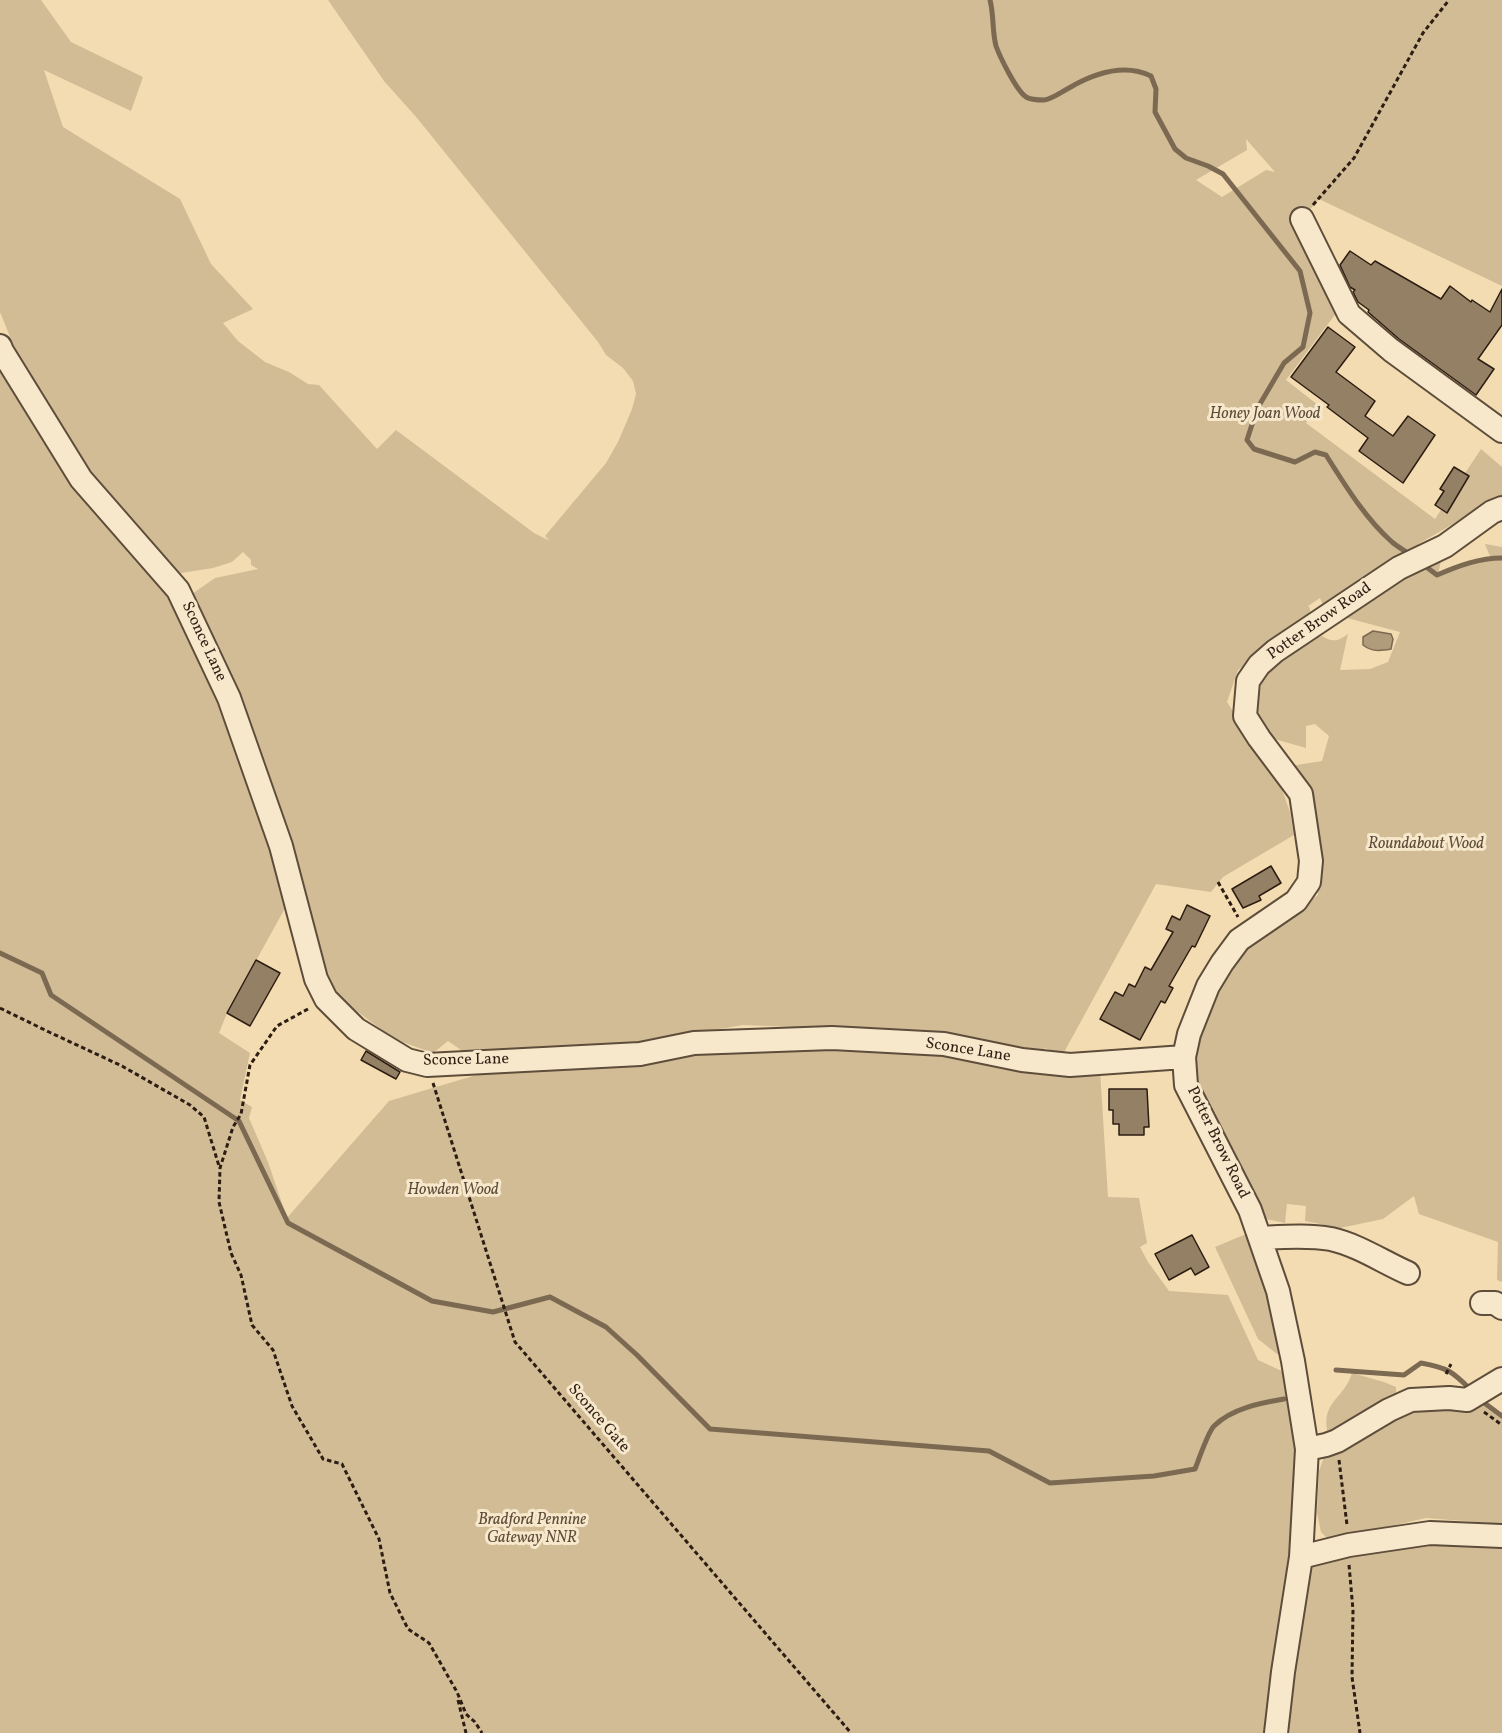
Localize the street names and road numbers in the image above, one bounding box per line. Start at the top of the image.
street label: Potter Brow Road [1264,579,1376,665]
street label: Sconce Lane [176,599,230,685]
street label: Sconce Lane [924,1035,1012,1067]
street label: Sconce Lane [423,1051,509,1071]
street label: Potter Brow Road [1181,1084,1253,1202]
street label: Sconce Gate [563,1381,633,1457]

